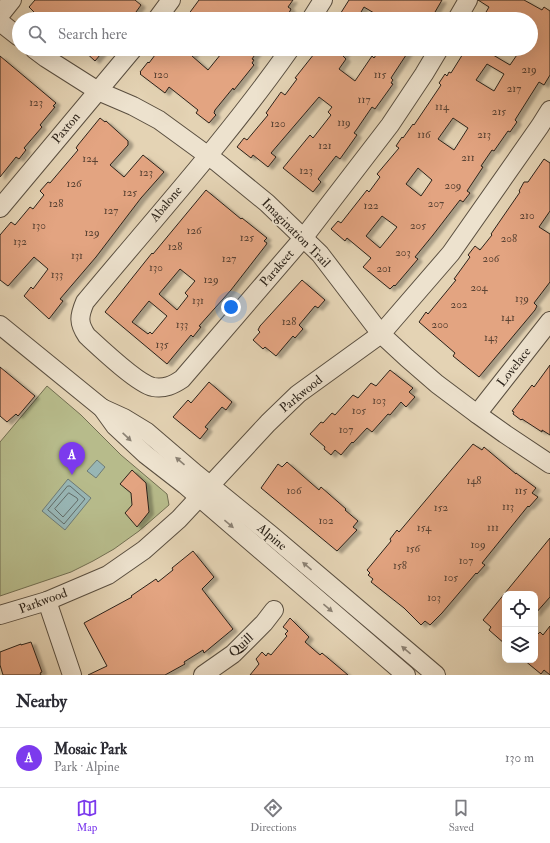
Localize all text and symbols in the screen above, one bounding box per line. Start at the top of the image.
search box [12,12,538,56]
icon: search [26,23,48,45]
text: Search here [58,25,127,44]
house number: 219 [521,63,537,76]
house number: 120 [153,68,169,81]
house number: 115 [374,68,386,81]
house number: 217 [507,82,521,95]
house number: 117 [358,93,370,106]
house number: 123 [29,96,43,109]
house number: 114 [435,100,450,113]
house number: 215 [492,105,506,118]
street label: Paxton [48,109,84,147]
house number: 119 [337,116,351,129]
house number: 120 [270,117,286,130]
house number: 116 [417,128,432,141]
house number: 213 [477,128,491,141]
house number: 121 [318,139,332,152]
house number: 211 [461,151,475,164]
house number: 124 [82,152,99,165]
house number: 123 [299,164,313,177]
house number: 123 [139,166,153,179]
house number: 126 [66,177,83,190]
house number: 209 [445,179,461,192]
street label: Abalone [146,182,186,226]
house number: 125 [123,186,137,199]
street label: Imagination Trail [258,195,334,271]
house number: 128 [49,197,63,210]
house number: 207 [428,197,444,210]
house number: 122 [363,199,379,212]
house number: 127 [104,204,118,217]
house number: 210 [519,209,535,222]
house number: 130 [32,219,46,232]
house number: 205 [410,219,426,232]
house number: 126 [186,224,203,237]
house number: 129 [84,226,100,239]
house number: 125 [240,231,254,244]
house number: 208 [501,232,517,245]
house number: 132 [13,235,27,248]
house number: 128 [168,240,182,253]
street label: Parakeet [257,246,297,290]
house number: 203 [395,246,411,259]
house number: 131 [71,249,83,262]
house number: 127 [222,252,236,265]
house number: 206 [483,252,501,265]
house number: 130 [149,261,163,274]
house number: 201 [376,262,392,275]
house number: 133 [51,268,63,281]
house number: 129 [203,273,219,286]
house number: 204 [470,281,489,294]
house number: 139 [515,292,529,305]
house number: 131 [192,294,204,307]
your location [221,297,241,317]
house number: 202 [451,298,468,311]
house number: 141 [501,311,515,324]
house number: 128 [282,315,296,328]
house number: 133 [176,318,188,331]
house number: 200 [432,318,449,331]
house number: 143 [484,331,498,344]
house number: 135 [156,338,169,351]
street label: Lovelace [494,344,535,390]
street label: Parkwood [276,372,326,416]
house number: 103 [372,394,386,407]
house number: 105 [352,404,366,417]
house number: 107 [339,423,353,436]
one-way arrow [122,433,132,442]
pin: A [59,442,85,475]
one-way arrow [175,456,185,465]
house number: 148 [466,474,482,487]
house number: 106 [286,484,303,497]
house number: 115 [515,484,527,497]
house number: 113 [502,500,514,513]
house number: 152 [434,501,449,514]
house number: 102 [318,514,334,527]
one-way arrow [224,519,234,528]
street label: Alpine [253,519,290,555]
house number: 154 [417,521,432,534]
house number: 111 [487,521,499,534]
house number: 109 [470,538,486,551]
house number: 156 [406,542,422,555]
house number: 107 [459,554,473,567]
house number: 158 [393,559,407,572]
one-way arrow [302,561,313,570]
house number: 105 [444,571,458,584]
street label: Parkwood [17,585,70,617]
house number: 103 [427,591,441,604]
map controls [502,591,538,663]
button: locate [502,591,538,627]
one-way arrow [322,604,333,613]
button: layers [502,627,538,663]
street label: Quill [225,629,257,660]
one-way arrow [401,645,412,654]
text: Nearby [16,691,67,712]
text: Mosaic Park [54,740,127,759]
text: A [25,750,33,766]
text: 130 m [505,750,534,766]
text: Park · Alpine [54,759,119,775]
tab: Map [76,797,98,834]
tab: Directions [250,797,297,834]
tab: Saved [449,797,474,834]

